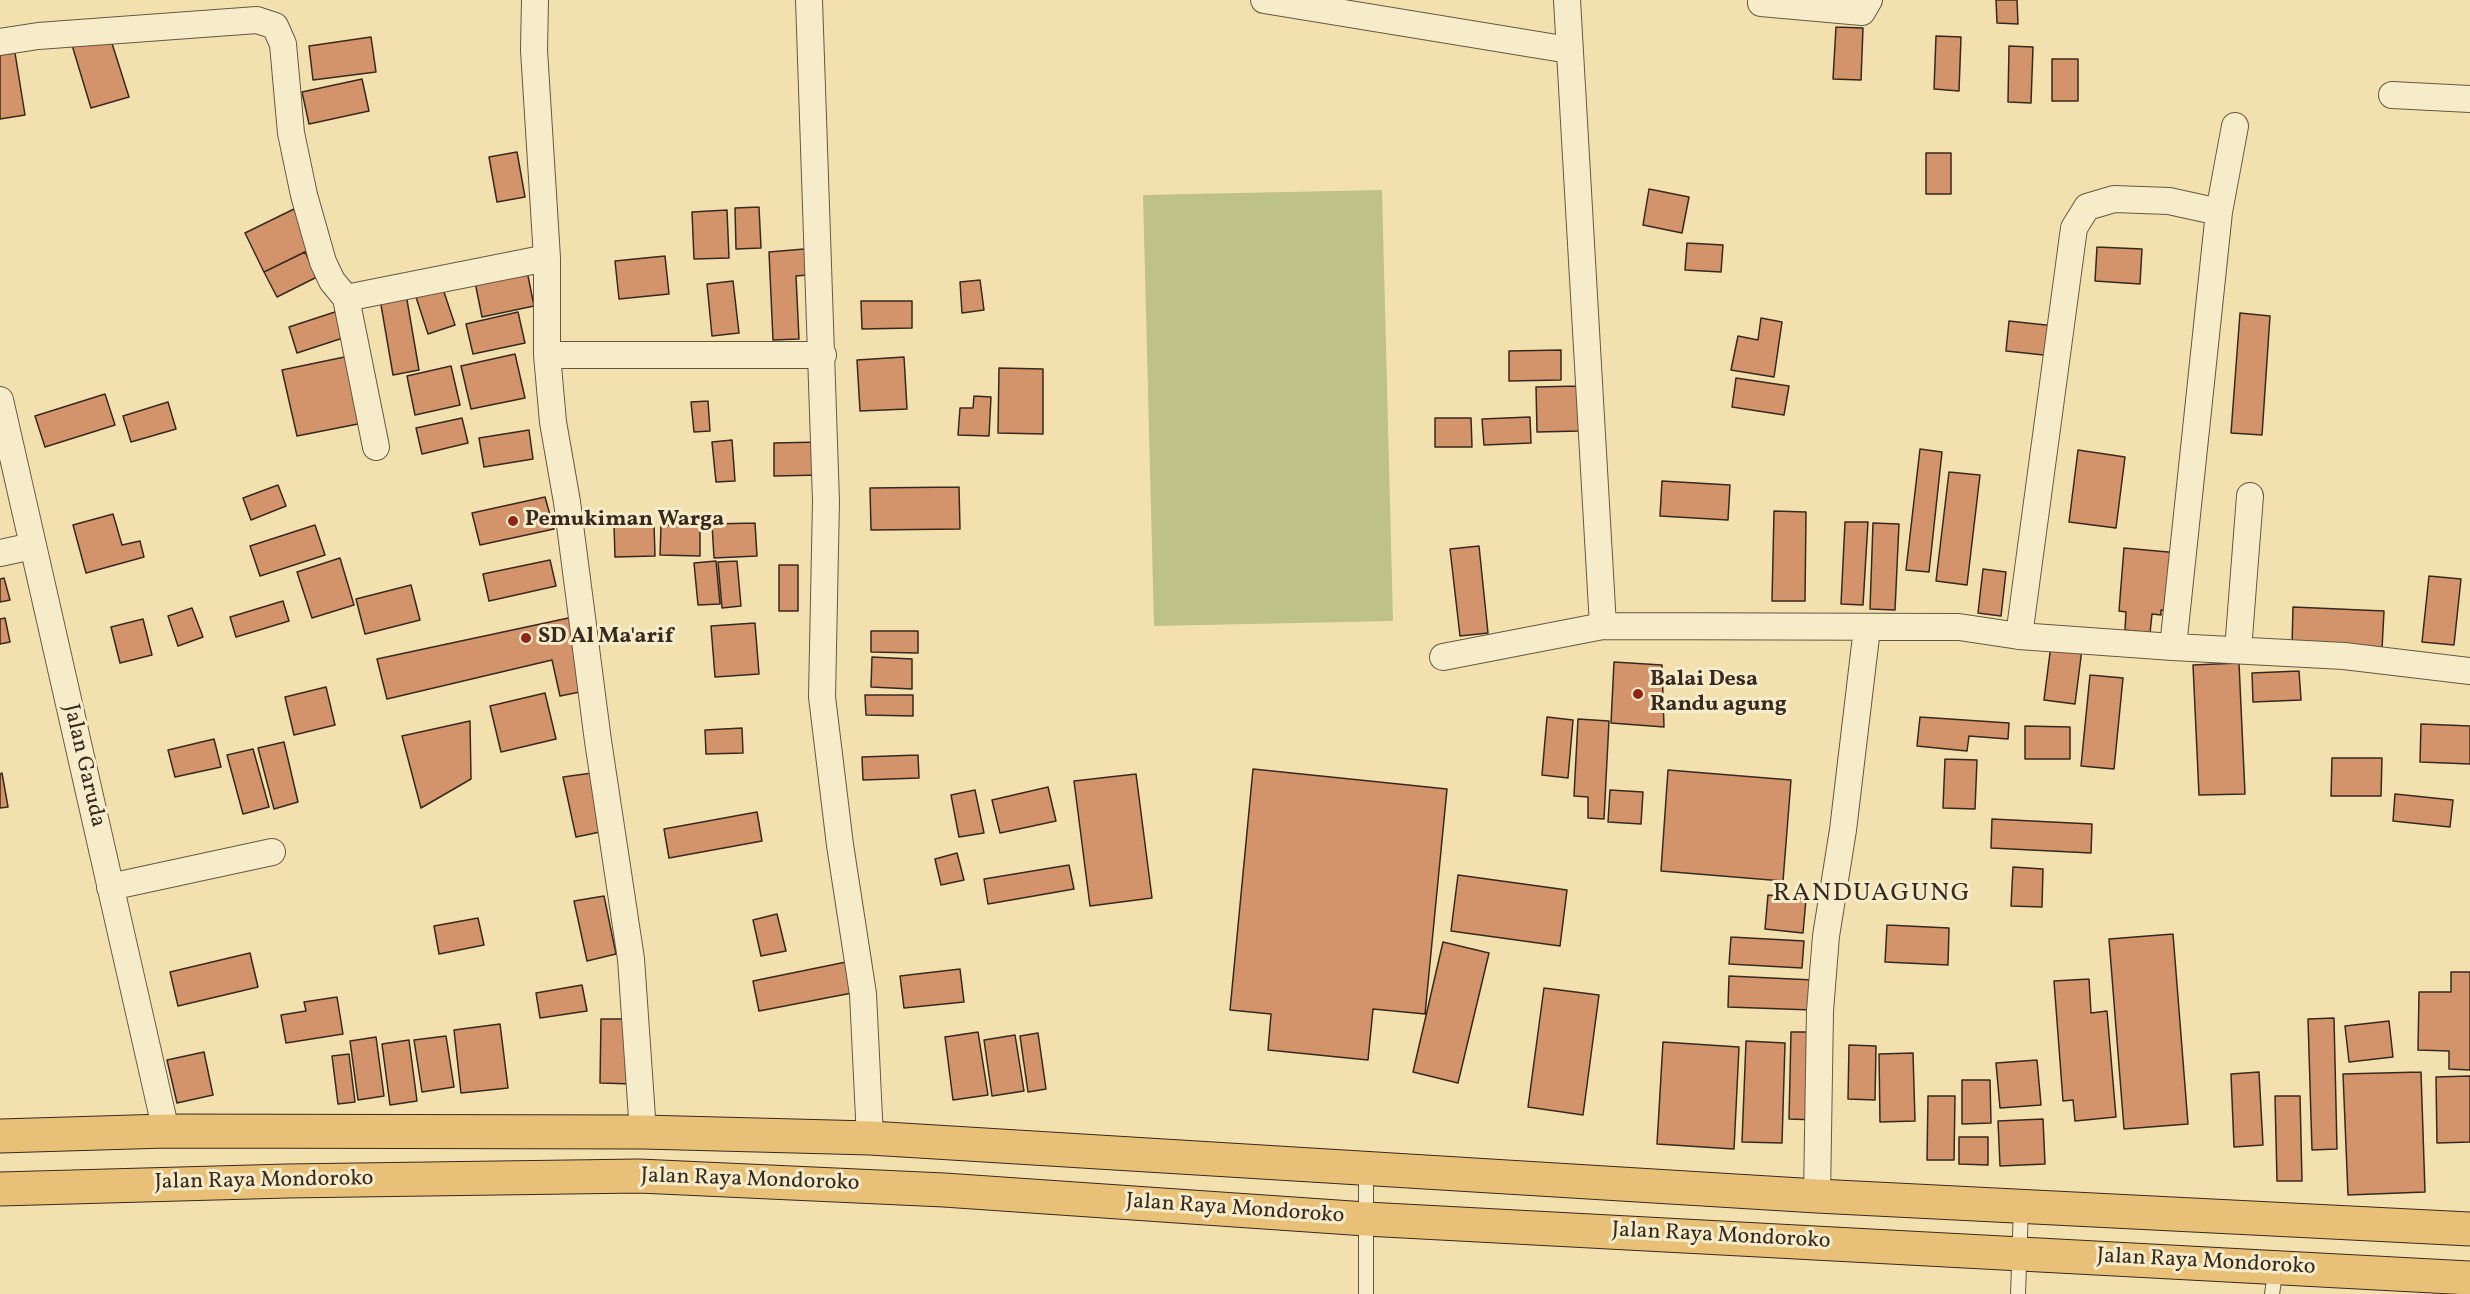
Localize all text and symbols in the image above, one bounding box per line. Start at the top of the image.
place label: Pemukiman Warga [525,508,724,534]
marker: Pemukiman Warga [506,514,520,528]
place label: SD Al Ma'arif [538,625,673,651]
marker: SD Al Ma'arif [519,631,533,645]
place label: Balai Desa Randu agung [1650,668,1787,720]
marker: Balai Desa Randu agung [1631,687,1645,701]
street label: Jalan Garuda [56,702,110,830]
district label: RANDUAGUNG [1773,879,1971,911]
street label: Jalan Raya Mondoroko [640,1164,860,1198]
street label: Jalan Raya Mondoroko [154,1167,374,1197]
street label: Jalan Raya Mondoroko [1125,1189,1345,1231]
street label: Jalan Raya Mondoroko [1611,1218,1831,1256]
street label: Jalan Raya Mondoroko [2096,1244,2316,1282]

